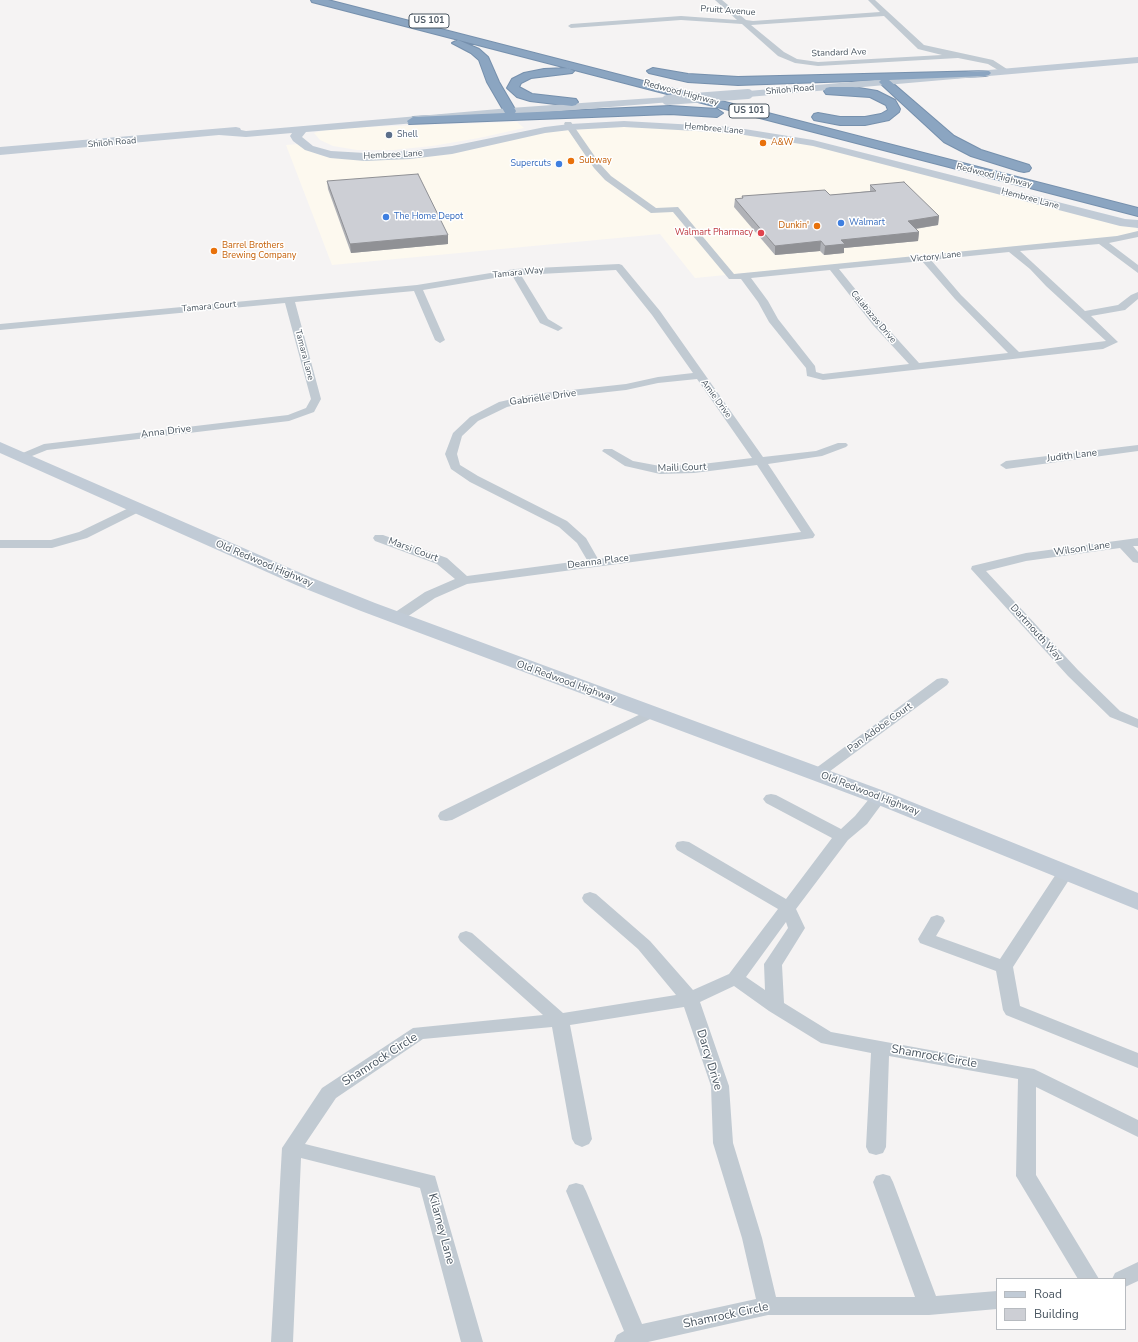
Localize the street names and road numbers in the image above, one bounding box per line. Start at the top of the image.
street label: Pruitt Avenue [700,4,756,18]
road number: US 101 [409,14,449,28]
street label: Standard Ave [811,47,867,59]
street label: Redwood Highway [642,78,720,108]
street label: Shiloh Road [765,82,815,98]
road number: US 101 [729,104,769,118]
street label: Hembree Lane [684,121,744,137]
street label: Shiloh Road [87,135,137,151]
street label: Hembree Lane [363,148,423,162]
street label: Redwood Highway [955,161,1033,191]
street label: Hembree Lane [1000,186,1060,212]
street label: Victory Lane [910,249,962,265]
street label: Tamara Way [492,265,544,281]
street label: Calabazas Drive [848,289,898,345]
street label: Tamara Court [181,299,237,315]
street label: Tamara Lane [292,329,316,381]
street label: Amie Drive [698,378,734,420]
street label: Gabrielle Drive [509,387,577,409]
street label: Anna Drive [140,423,192,441]
street label: Judith Lane [1046,447,1098,465]
street label: Maili Court [657,461,707,475]
street label: Marsi Court [387,535,439,565]
street label: Old Redwood Highway [213,538,315,590]
street label: Wilson Lane [1053,539,1111,559]
street label: Deanna Place [567,552,629,572]
street label: Dartmouth Way [1007,602,1065,664]
street label: Old Redwood Highway [515,658,617,706]
street label: Pan Adobe Court [845,701,915,755]
street label: Old Redwood Highway [819,770,921,818]
street label: Darcy Drive [693,1028,725,1092]
street label: Shamrock Circle [340,1030,420,1090]
street label: Shamrock Circle [890,1042,978,1072]
street label: Kilarney Lane [425,1192,457,1266]
street label: Shamrock Circle [682,1300,770,1332]

